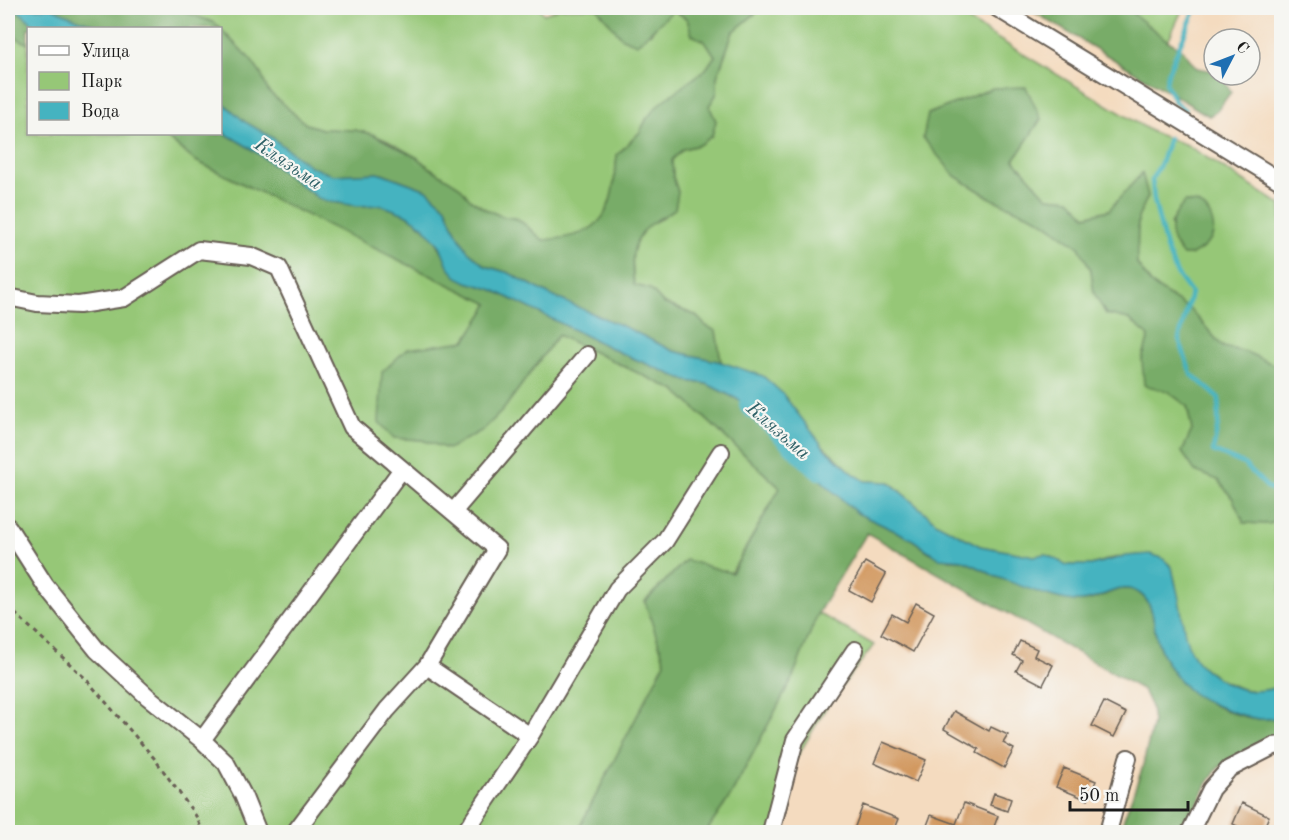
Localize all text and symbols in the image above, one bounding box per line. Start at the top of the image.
legend [27,27,222,135]
north arrow [1202,27,1262,87]
text: С [1232,39,1251,58]
text: Улица [81,43,130,61]
text: Парк [81,73,122,91]
text: Вода [81,103,120,121]
water label: Клязьма [250,134,326,195]
water label: Клязьма [741,398,813,464]
scale bar [1070,774,1188,812]
text: 50 m [1079,787,1119,805]

